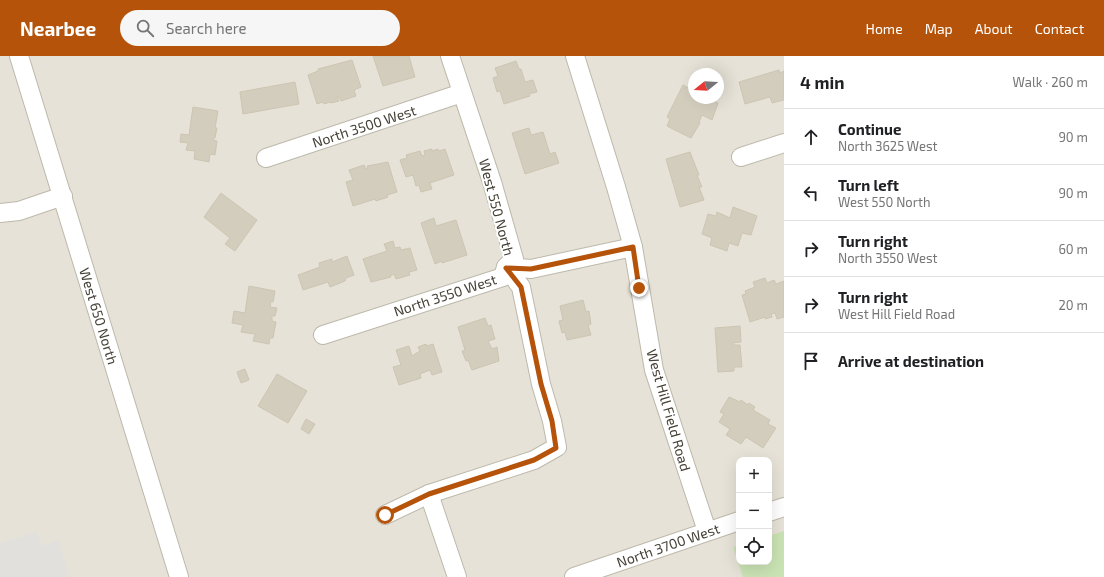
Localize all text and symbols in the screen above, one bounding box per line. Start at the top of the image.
search box [120,10,400,46]
text: Nearbee [20,17,96,40]
icon: search [134,17,156,39]
text: Search here [166,19,247,37]
text: Home [866,20,903,37]
text: Map [925,20,953,37]
text: About [975,20,1013,37]
text: Contact [1035,20,1084,37]
north arrow [688,68,724,104]
text: 4 min [800,72,844,92]
text: Walk · 260 m [1013,74,1088,90]
street label: North 3500 West [310,101,418,151]
text: Continue [838,120,901,138]
icon: ahead [800,126,822,148]
text: 90 m [1058,129,1088,145]
text: North 3625 West [838,138,937,154]
street label: West 550 North [476,157,518,257]
text: Turn left [838,176,899,194]
icon: left [800,182,822,204]
text: 90 m [1058,185,1088,201]
text: West 550 North [838,194,930,210]
text: Turn right [838,232,908,250]
icon: right [800,238,822,260]
text: 60 m [1058,241,1088,257]
text: North 3550 West [838,250,938,266]
street label: West 650 North [76,266,122,366]
street label: North 3550 West [391,270,499,320]
route end [630,279,648,297]
text: Turn right [838,288,908,306]
icon: right [800,294,822,316]
text: 20 m [1059,297,1088,313]
text: West Hill Field Road [838,306,955,322]
street label: West Hill Field Road [643,347,695,473]
icon: arrive [800,350,822,372]
text: Arrive at destination [838,352,984,370]
map controls [736,457,772,565]
button: + [736,457,772,493]
button: − [736,493,772,529]
route start [376,506,394,524]
street label: North 3700 West [614,519,722,571]
button: locate [736,529,772,565]

